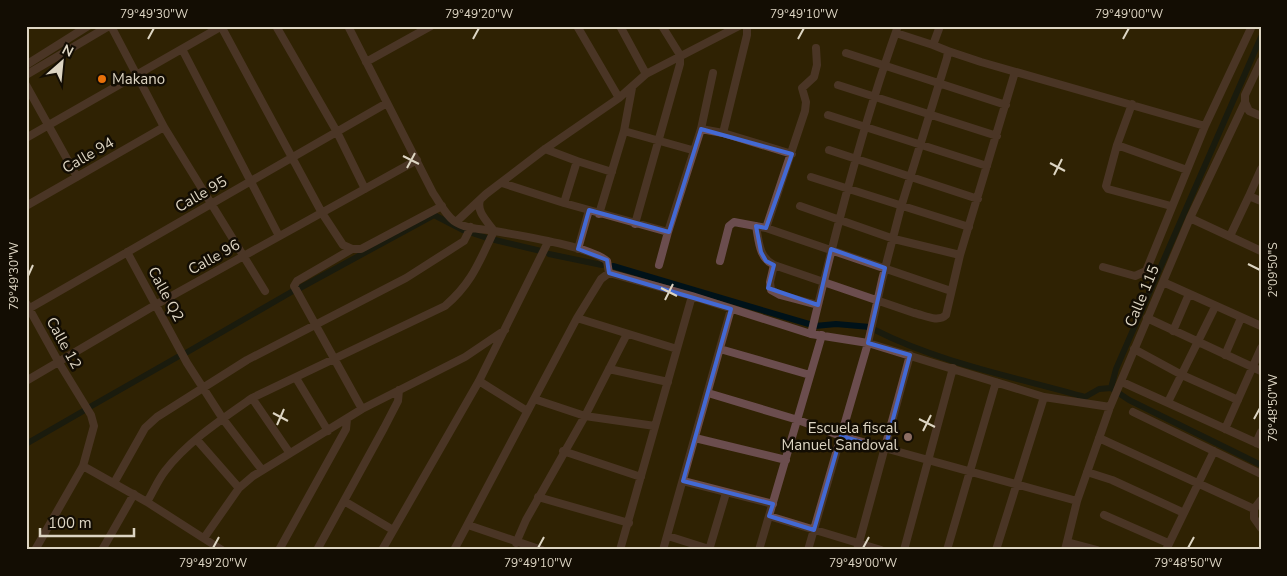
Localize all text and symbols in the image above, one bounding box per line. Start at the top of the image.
text: 79°49'30"W [120,6,188,22]
text: 79°49'20"W [445,6,513,22]
text: 79°49'10"W [770,6,838,22]
text: 79°49'00"W [1095,6,1163,22]
north arrow [38,38,88,88]
text: N [59,40,77,62]
place label: Makano [112,69,165,89]
marker: Makano [96,73,108,85]
street label: Calle 94 [59,132,117,178]
street label: Calle 95 [172,171,230,217]
street label: Calle 96 [184,235,244,279]
text: 79°49'30"W [6,242,22,310]
text: 2°09'50"S [1265,242,1281,298]
street label: Calle 115 [1120,262,1164,330]
street label: Calle Q2 [143,263,189,325]
street label: Calle 12 [42,313,86,373]
text: 79°48'50"W [1265,374,1281,442]
place label: Escuela fiscal Manuel Sandoval [781,418,899,455]
marker: Escuela fiscal Manuel Sandoval [902,431,914,443]
scale bar [40,506,134,538]
text: 100 m [48,513,92,533]
text: 79°49'20"W [179,555,247,571]
text: 79°49'10"W [504,555,572,571]
text: 79°49'00"W [829,555,897,571]
text: 79°48'50"W [1154,555,1222,571]

